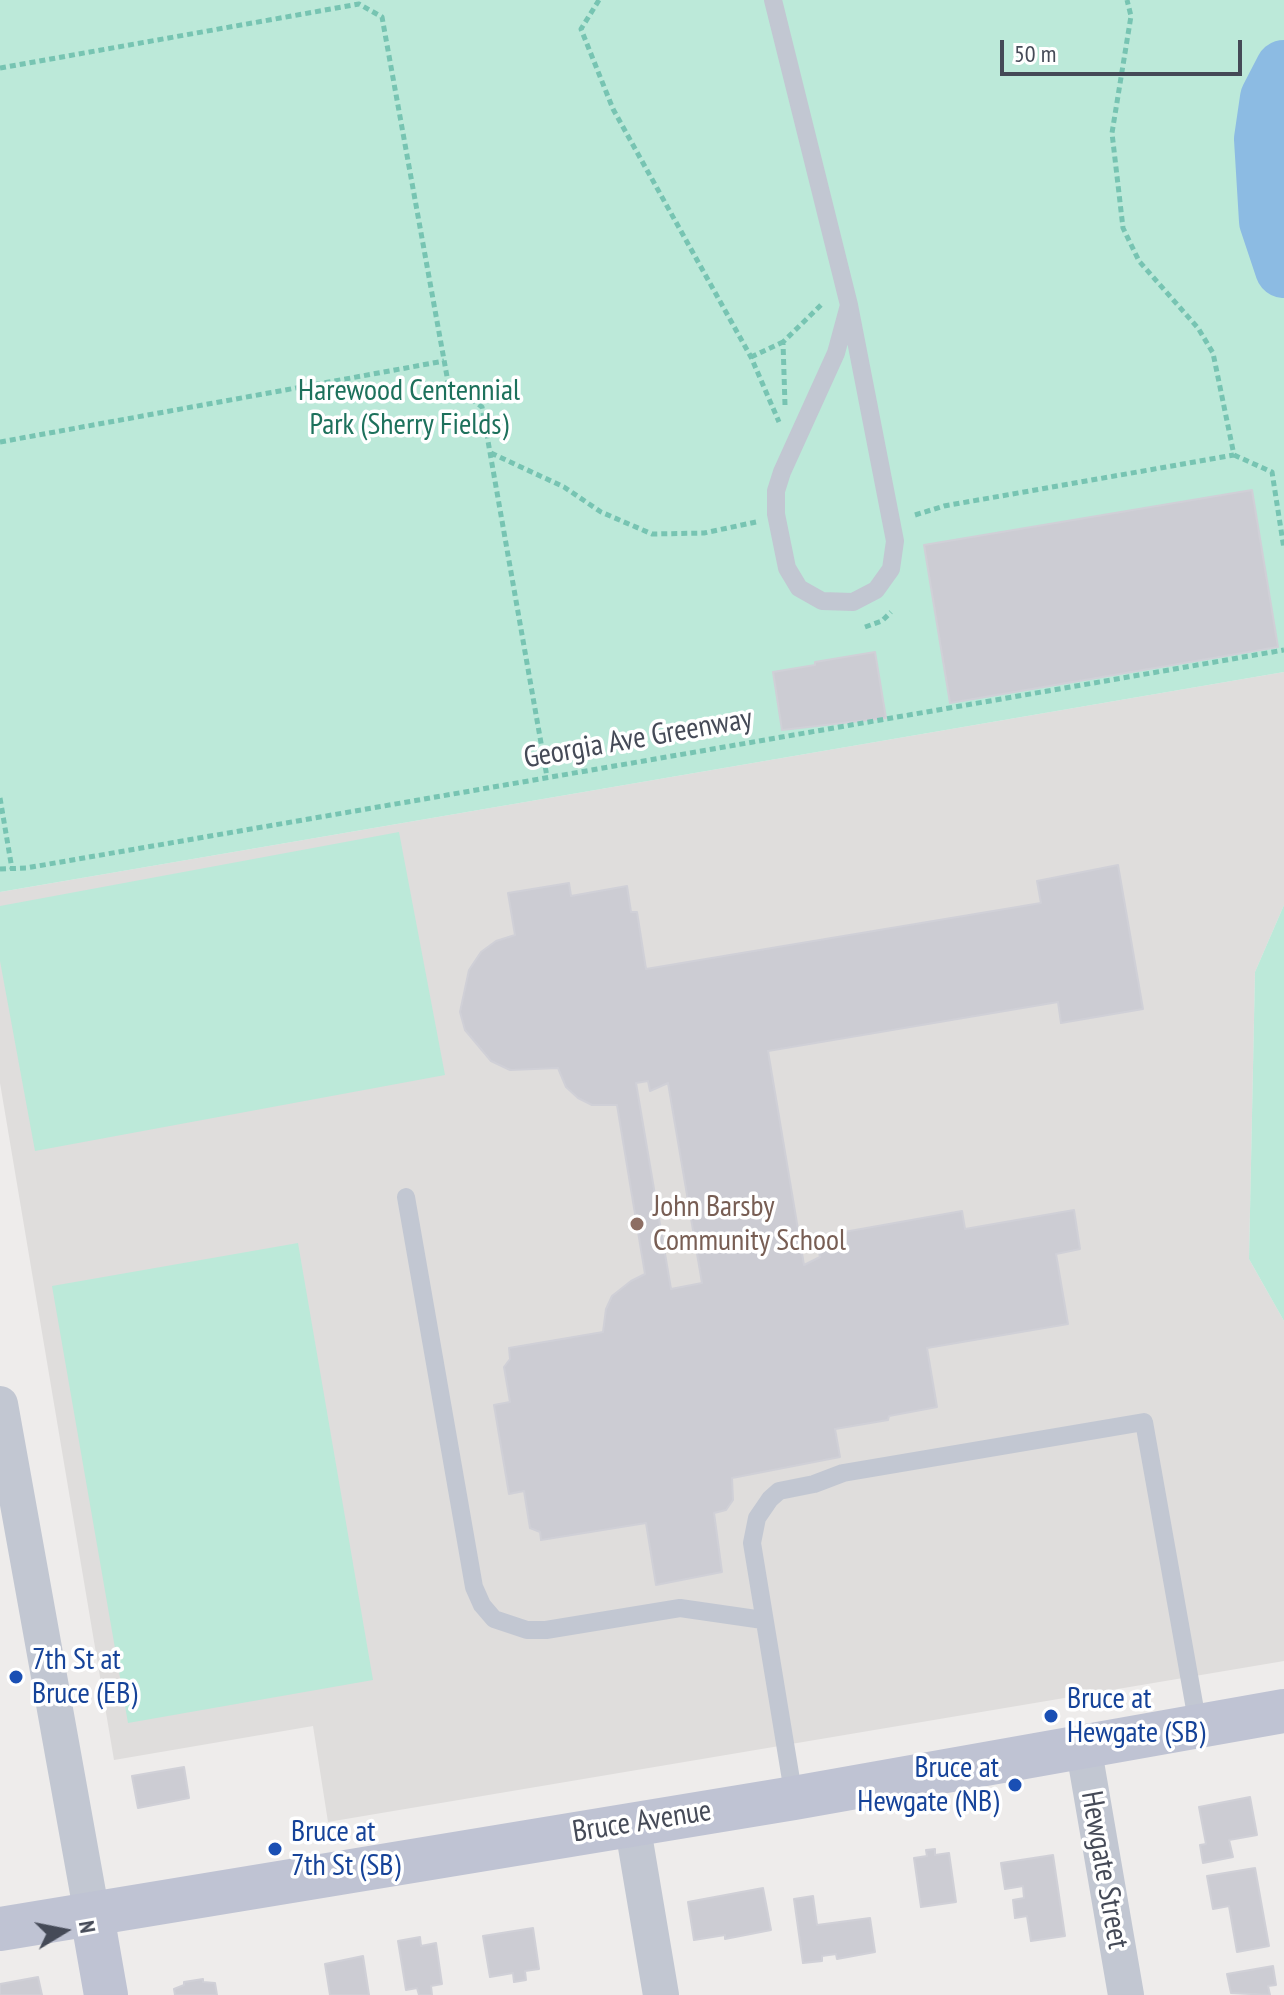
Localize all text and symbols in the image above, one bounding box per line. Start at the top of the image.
scale bar [1004,24,1246,74]
text: 50 m [1014,38,1056,69]
park label: Harewood Centennial Park (Sherry Fields) [298,373,520,444]
street label: Georgia Ave Greenway [521,701,755,777]
place label: John Barsby Community School [653,1189,846,1260]
marker: John Barsby Community School [628,1215,646,1233]
place label: 7th St at Bruce (EB) [32,1642,137,1712]
marker: 7th St at Bruce (EB) [7,1668,25,1686]
place label: Bruce at Hewgate (SB) [1067,1681,1205,1752]
marker: Bruce at Hewgate (SB) [1042,1707,1060,1725]
place label: Bruce at Hewgate (NB) [857,1750,999,1820]
marker: Bruce at Hewgate (NB) [1006,1776,1024,1794]
street label: Hewgate Street [1072,1788,1136,1952]
street label: Bruce Avenue [570,1793,714,1851]
place label: Bruce at 7th St (SB) [291,1814,400,1884]
marker: Bruce at 7th St (SB) [266,1840,284,1858]
north arrow [24,1891,104,1971]
text: N [73,1919,102,1935]

